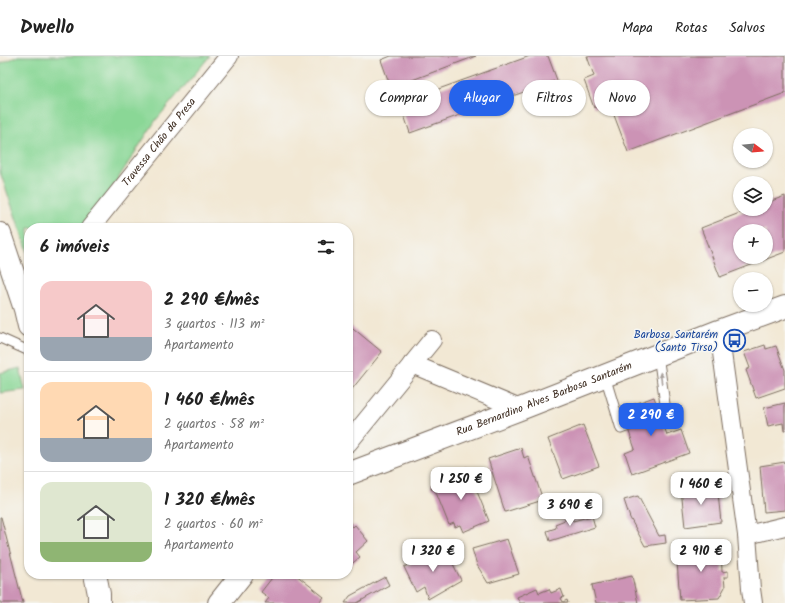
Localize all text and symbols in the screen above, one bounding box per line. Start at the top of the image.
text: Dwello [20,13,74,43]
text: Mapa [622,17,653,39]
text: Rotas [675,17,707,39]
text: Salvos [729,17,765,39]
chip: Comprar [365,80,441,116]
chip: Alugar [449,80,514,116]
chip: Filtros [522,80,586,116]
chip: Novo [594,80,650,116]
street label: Travessa Chão da Presa [118,94,201,191]
north arrow [733,128,773,168]
map controls [733,128,773,312]
button: layers [733,176,773,216]
button: + [733,224,773,264]
text: 6 imóveis [40,234,110,261]
icon: filters [315,236,337,258]
button: − [733,272,773,312]
text: 2 290 €/mês [164,287,259,314]
icon: home [72,297,120,345]
text: 3 quartos · 113 m² [164,314,265,335]
place label: Barbosa Santarém (Santo Tirso) [634,326,718,357]
bus stop icon: Barbosa Santarém (Santo Tirso) [721,328,747,354]
text: Apartamento [164,335,234,356]
street label: Rua Bernardino Alves Barbosa Santarém [453,357,635,441]
one-way arrow [658,372,664,384]
text: 1 460 €/mês [164,387,255,414]
icon: home [72,398,120,446]
pin: 2 290 € [614,403,688,437]
text: 2 290 € [628,405,674,426]
text: 2 quartos · 58 m² [164,414,264,435]
text: Apartamento [164,435,234,456]
pin: 1 250 € [424,467,498,501]
text: 1 250 € [439,469,483,490]
pin: 1 460 € [664,472,738,506]
text: 1 460 € [680,474,722,495]
text: 1 320 €/mês [164,487,255,514]
pin: 3 690 € [533,493,607,527]
text: 3 690 € [547,495,593,516]
icon: home [72,498,120,546]
text: 2 quartos · 60 m² [164,514,263,535]
text: Apartamento [164,535,234,556]
pin: 1 320 € [396,539,470,573]
pin: 2 910 € [664,539,738,573]
text: 1 320 € [411,541,455,562]
text: 2 910 € [679,541,723,562]

